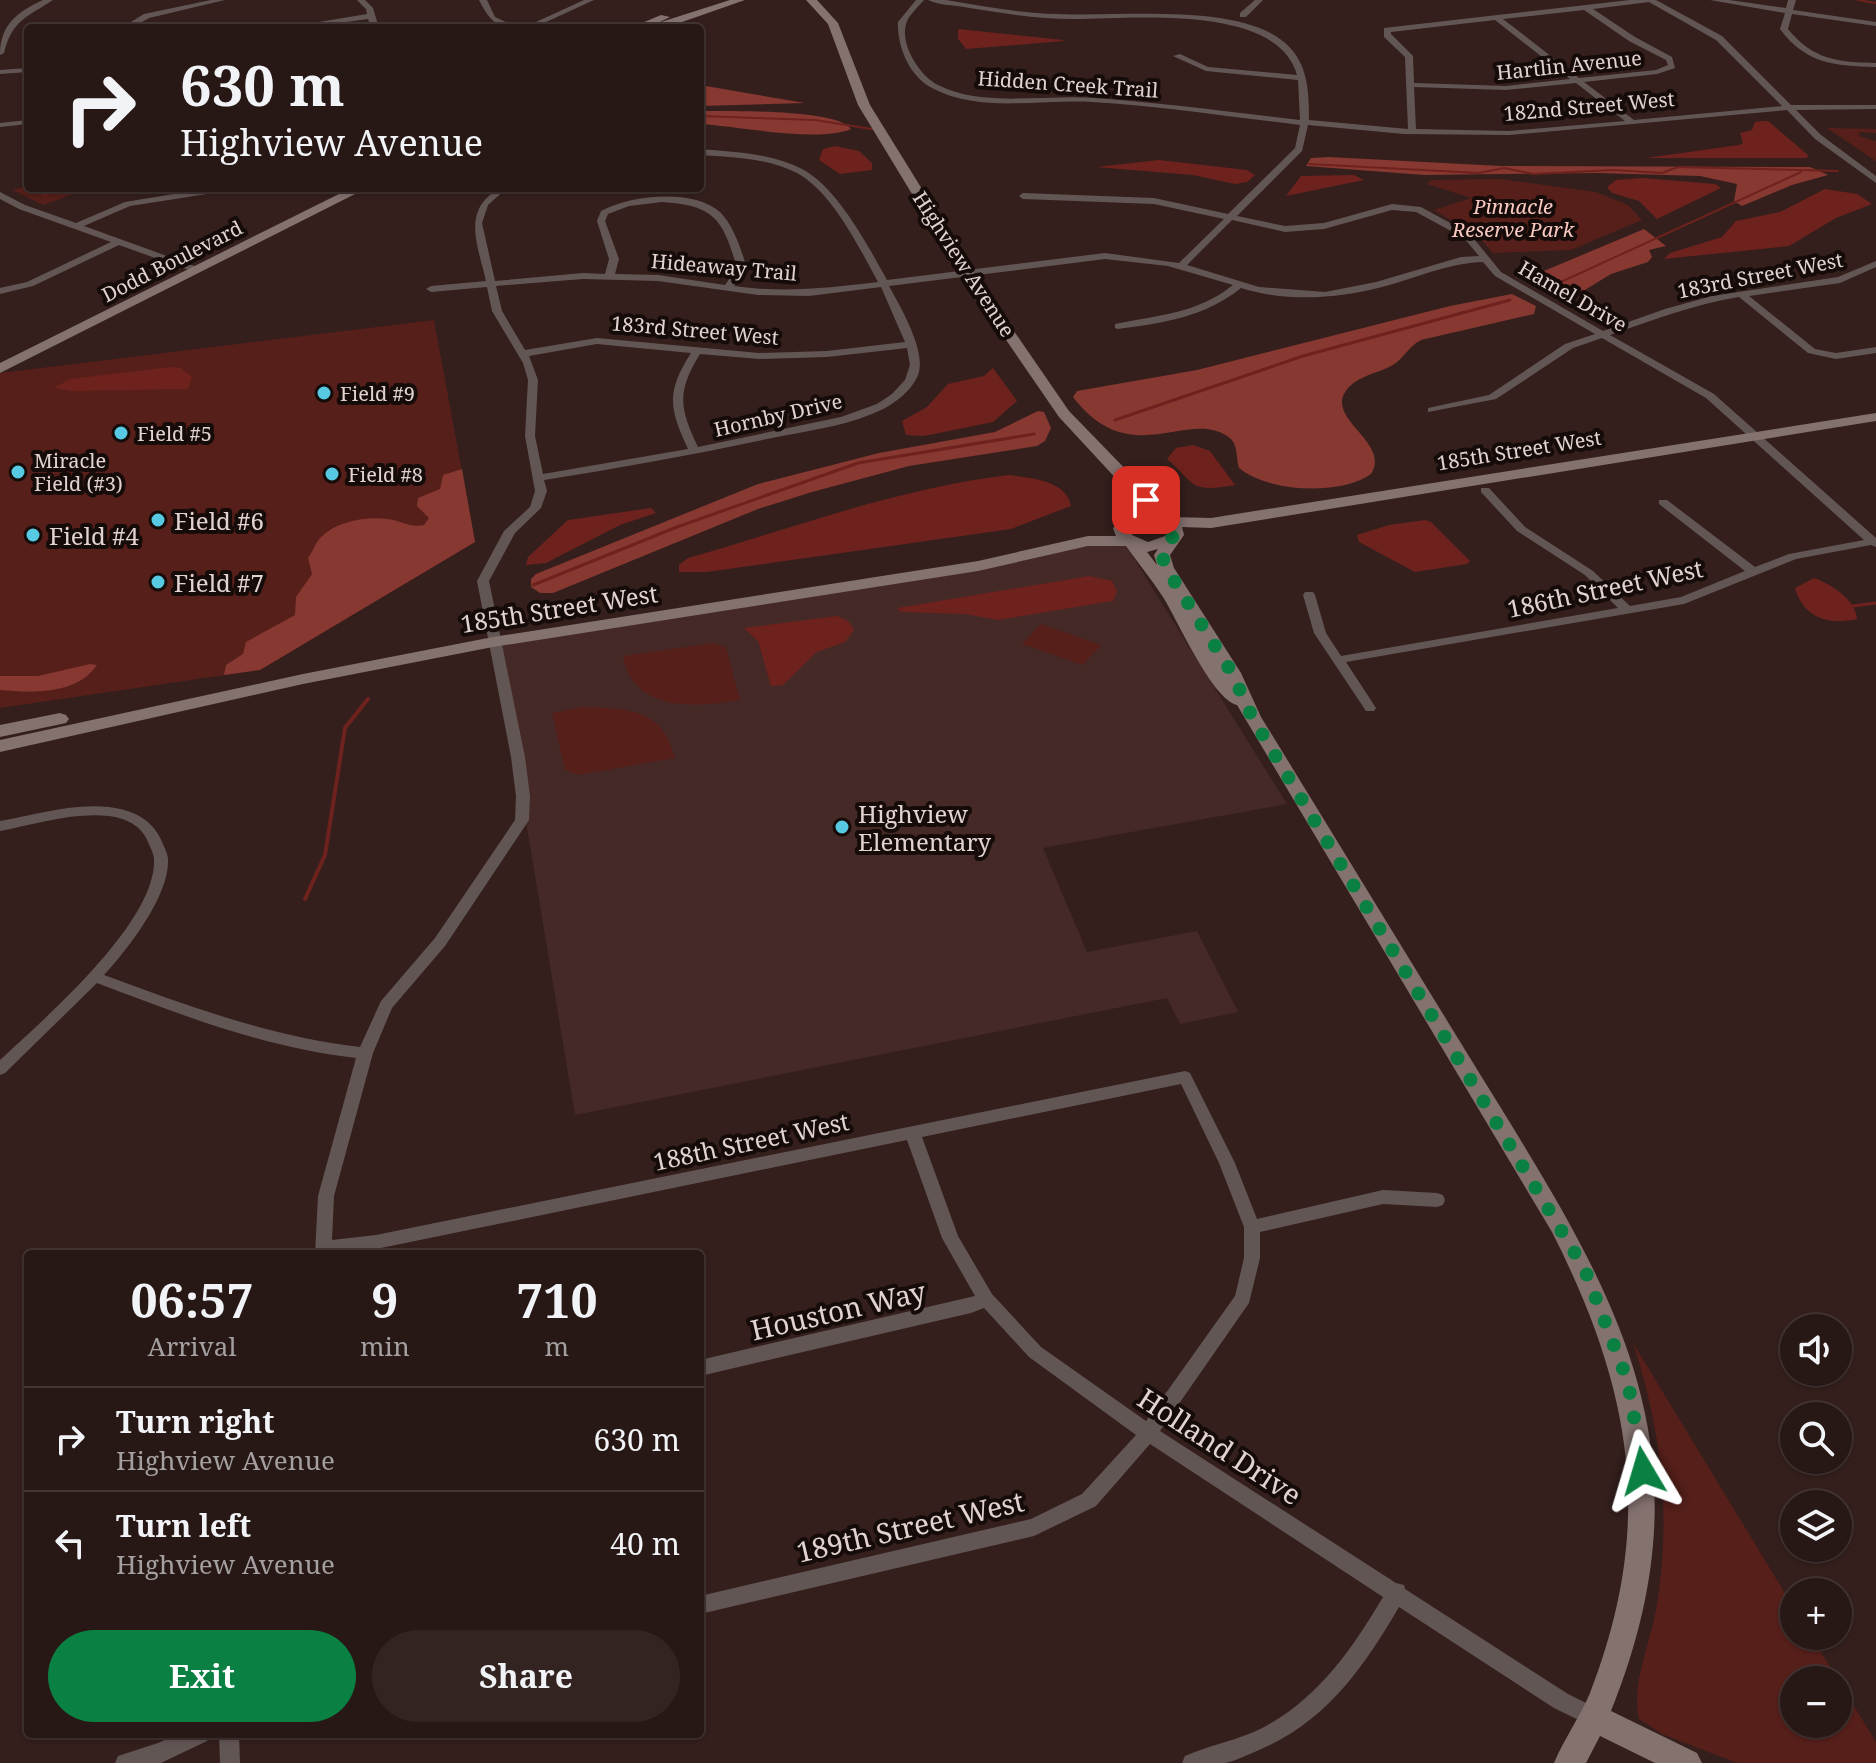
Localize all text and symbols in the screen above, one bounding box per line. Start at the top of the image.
street label: Hartlin Avenue [1495,44,1643,86]
text: 630 m [180,46,345,122]
icon: right [48,56,152,160]
street label: Hidden Creek Trail [977,64,1159,104]
street label: 182nd Street West [1502,85,1676,127]
text: Highview Avenue [180,118,483,167]
street label: Highview Avenue [907,186,1021,342]
park label: Pinnacle Reserve Park [1451,193,1575,243]
street label: Dodd Boulevard [97,214,247,308]
street label: 183rd Street West [1675,246,1845,304]
street label: Hideaway Trail [650,247,798,287]
street label: Hamel Drive [1514,254,1632,338]
street label: 183rd Street West [610,309,780,351]
place label: Field #9 [340,380,415,407]
marker: Field #9 [315,384,333,402]
street label: Hornby Drive [711,387,845,443]
place label: Field #5 [137,420,212,447]
marker: Field #5 [112,424,130,442]
street label: 185th Street West [1435,424,1603,476]
place label: Miracle Field (#3) [34,447,123,497]
place label: Field #8 [348,461,423,488]
marker: Miracle Field (#3) [9,463,27,481]
marker: Field #8 [323,465,341,483]
pin [1112,466,1180,534]
icon: arrive [1124,478,1168,522]
place label: Field #6 [174,504,264,537]
marker: Field #6 [149,511,167,529]
place label: Field #4 [49,519,140,552]
marker: Field #4 [24,526,42,544]
street label: 186th Street West [1504,551,1706,625]
place label: Field #7 [174,566,264,599]
marker: Field #7 [149,573,167,591]
street label: 185th Street West [458,576,660,640]
place label: Highview Elementary [858,797,991,858]
marker: Highview Elementary [833,818,851,836]
street label: 188th Street West [650,1104,852,1178]
text: 06:57 [130,1267,254,1332]
text: 9 [371,1267,398,1332]
text: 710 [516,1267,598,1332]
street label: Houston Way [747,1271,929,1349]
map controls [1780,1314,1852,1738]
button: sound [1780,1314,1852,1386]
text: Arrival [148,1328,236,1364]
text: min [360,1328,410,1364]
text: m [545,1328,569,1364]
street label: Holland Drive [1131,1379,1309,1513]
text: Turn right [116,1401,274,1442]
button: search [1780,1402,1852,1474]
icon: right [48,1417,92,1461]
text: 630 m [594,1419,680,1460]
position arrow [1601,1429,1685,1513]
text: Highview Avenue [116,1442,335,1478]
street label: 189th Street West [793,1481,1028,1571]
button: layers [1780,1490,1852,1562]
text: Turn left [116,1505,251,1546]
icon: left [48,1521,92,1565]
text: 40 m [610,1523,680,1564]
text: Highview Avenue [116,1546,335,1582]
button: + [1780,1578,1852,1650]
button: Exit [48,1630,356,1722]
button: Share [372,1630,680,1722]
button: − [1780,1666,1852,1738]

